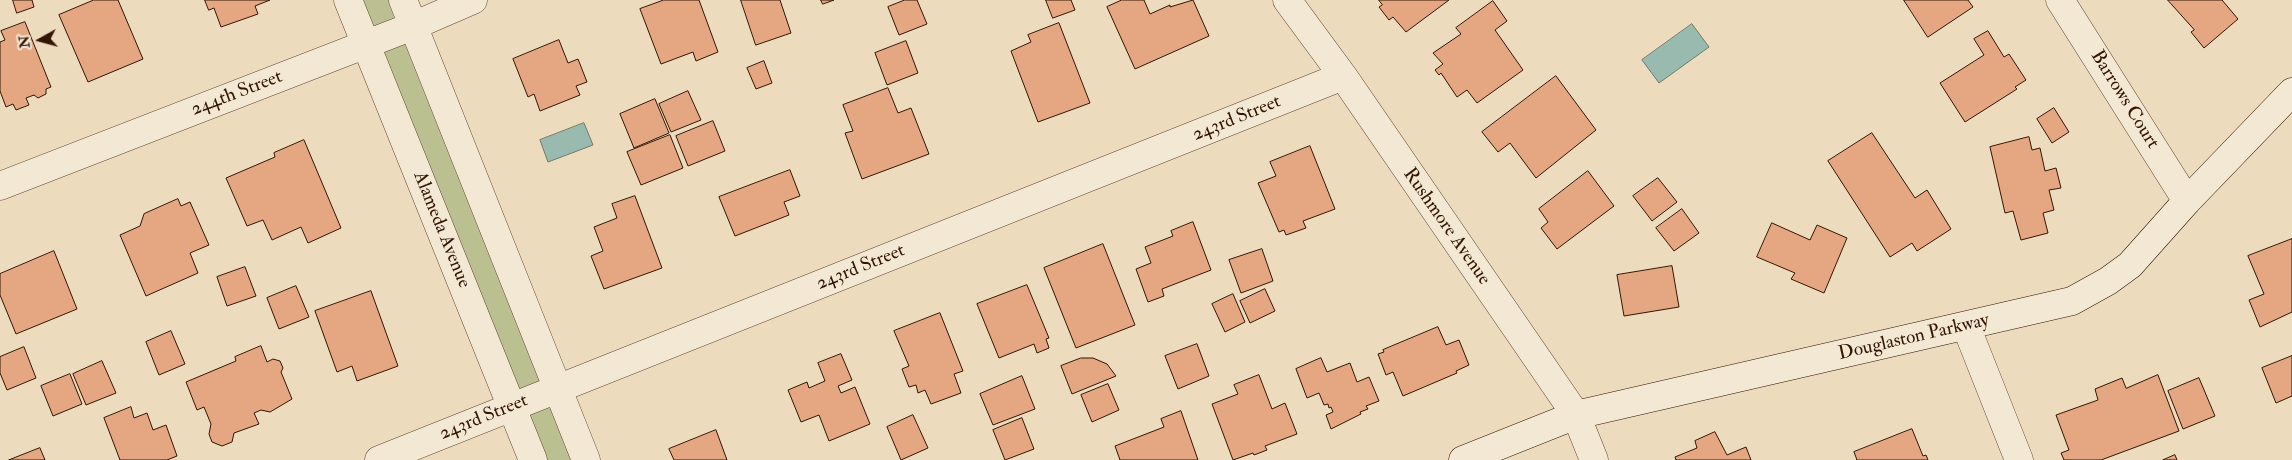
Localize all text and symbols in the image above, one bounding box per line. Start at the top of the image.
north arrow [15,15,65,65]
text: N [15,35,34,49]
street label: Barrows Court [2085,47,2163,153]
street label: 244th Street [188,66,286,122]
street label: 243rd Street [1189,91,1285,147]
street label: Rushmore Avenue [1397,164,1495,290]
street label: Alameda Avenue [407,168,475,292]
street label: 243rd Street [813,240,909,296]
street label: Douglaston Parkway [1836,310,1992,366]
street label: 243rd Street [436,390,532,446]

